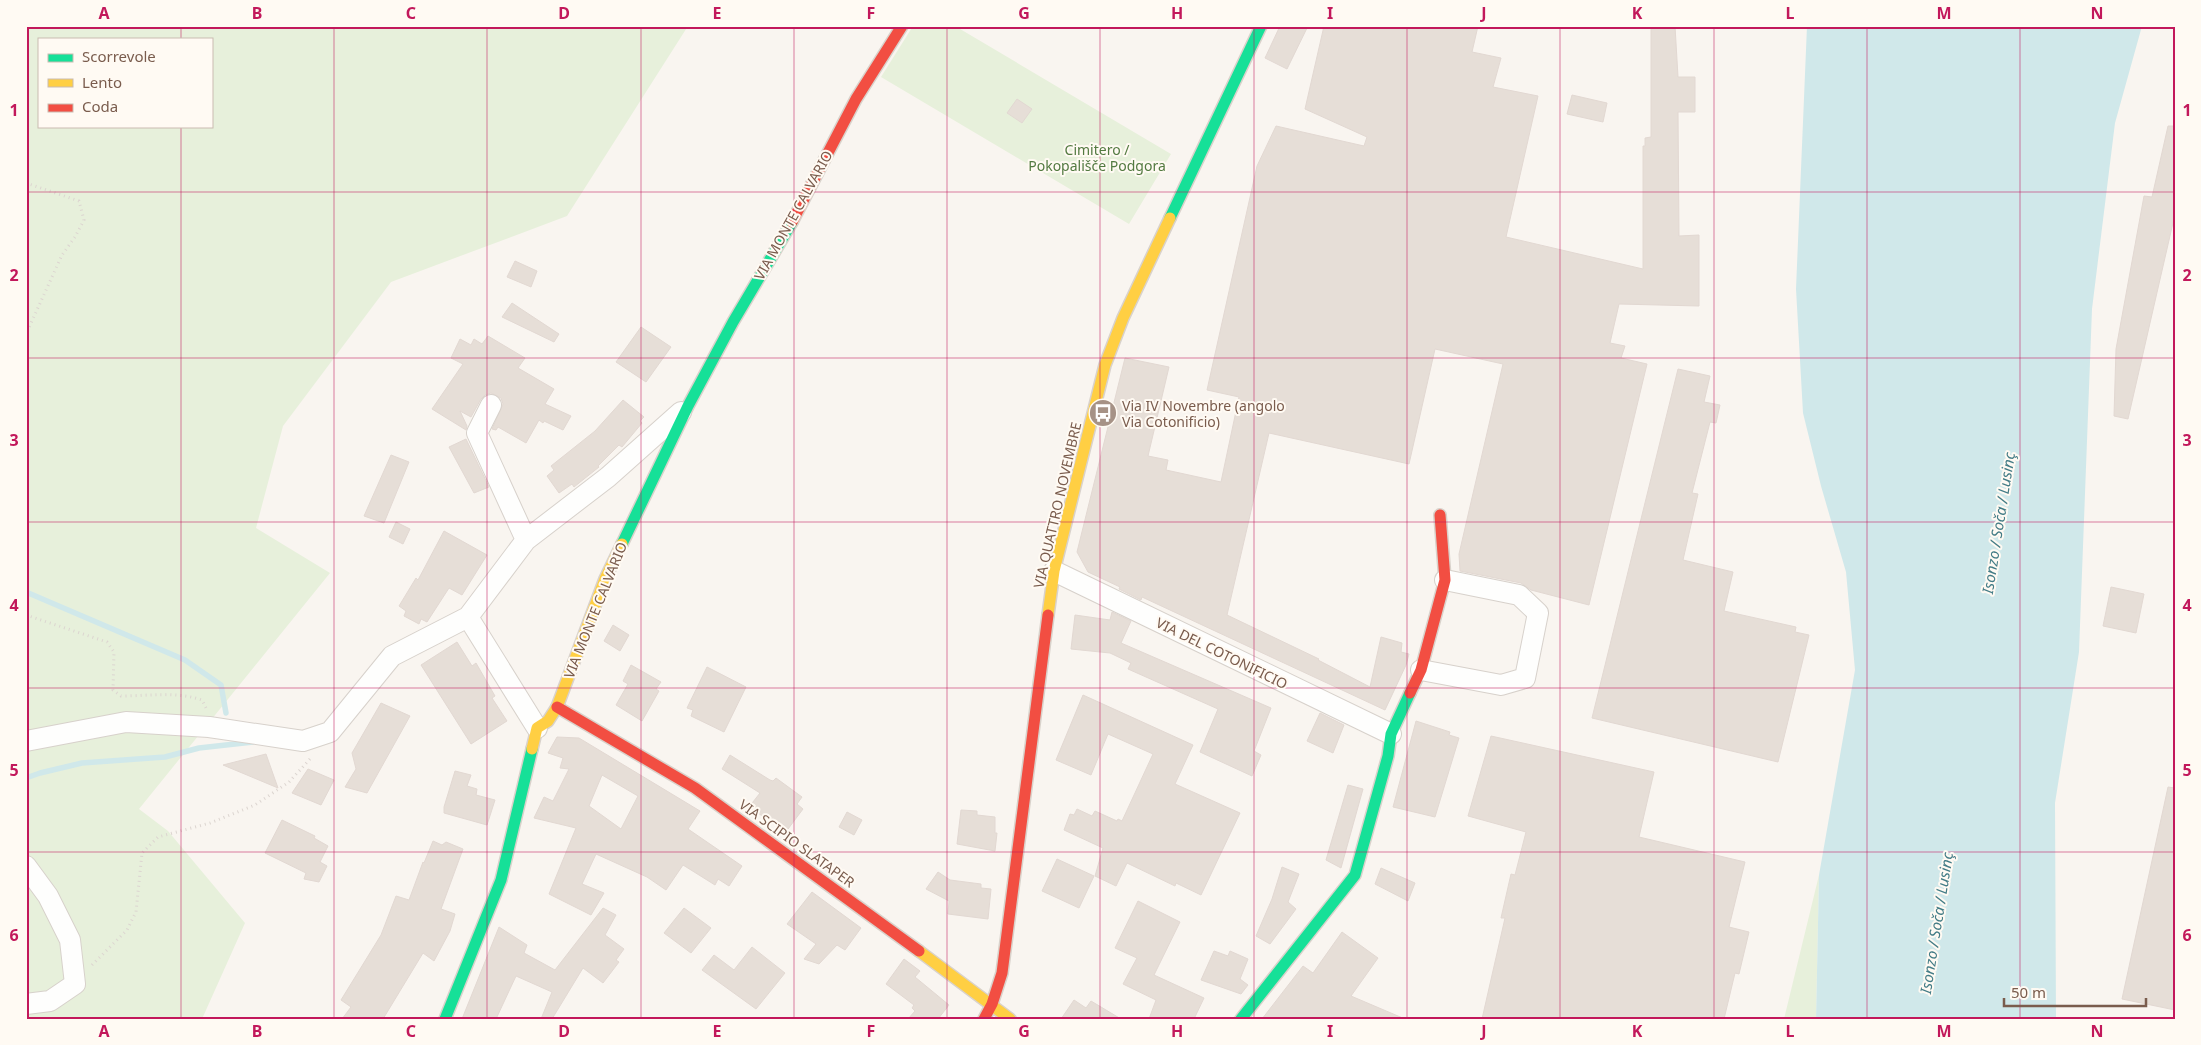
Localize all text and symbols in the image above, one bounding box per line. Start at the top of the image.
text: A [98,2,110,24]
text: B [252,2,262,24]
text: C [406,2,416,24]
text: D [558,2,570,24]
text: E [713,2,722,24]
text: F [867,2,875,24]
text: G [1018,2,1030,24]
text: H [1171,2,1183,24]
text: I [1327,2,1333,24]
text: J [1479,2,1487,24]
text: K [1632,2,1643,24]
text: L [1786,2,1795,24]
text: M [1936,2,1952,24]
text: N [2090,2,2104,24]
legend [38,38,212,128]
text: Scorrevole [82,46,156,66]
text: Lento [82,72,122,92]
text: Coda [82,96,118,116]
text: 1 [9,99,19,121]
text: 1 [2182,99,2192,121]
park label: Cimitero / Pokopališče Podgora [1028,140,1166,175]
street label: VIA MONTE CALVARIO [749,147,837,283]
text: 2 [9,264,19,286]
text: 2 [2182,264,2192,286]
place label: Via IV Novembre (angolo Via Cotonificio) [1122,396,1285,431]
bus stop icon: Via IV Novembre (angolo Via Cotonificio) [1088,398,1118,428]
street label: VIA QUATTRO NOVEMBRE [1029,420,1085,590]
text: 3 [9,429,19,451]
text: 3 [2182,429,2192,451]
water label: Isonzo / Soča / Lusinç [1977,451,2019,596]
street label: VIA MONTE CALVARIO [559,539,631,681]
text: 4 [9,594,19,616]
text: 4 [2182,594,2192,616]
street label: VIA DEL COTONIFICIO [1153,613,1291,693]
text: 5 [9,759,19,781]
text: 5 [2182,759,2192,781]
street label: VIA SCIPIO SLATAPER [735,795,859,892]
water label: Isonzo / Soča / Lusinç [1915,851,1957,996]
text: 6 [9,924,19,946]
text: 6 [2182,924,2192,946]
scale bar [2004,975,2146,1007]
text: 50 m [2011,982,2046,1002]
text: A [98,1020,110,1042]
text: B [252,1020,262,1042]
text: C [406,1020,416,1042]
text: D [558,1020,570,1042]
text: E [713,1020,722,1042]
text: F [867,1020,875,1042]
text: G [1018,1020,1030,1042]
text: H [1171,1020,1183,1042]
text: I [1327,1020,1333,1042]
text: J [1479,1020,1487,1042]
text: K [1632,1020,1643,1042]
text: L [1786,1020,1795,1042]
text: M [1936,1020,1952,1042]
text: N [2090,1020,2104,1042]

